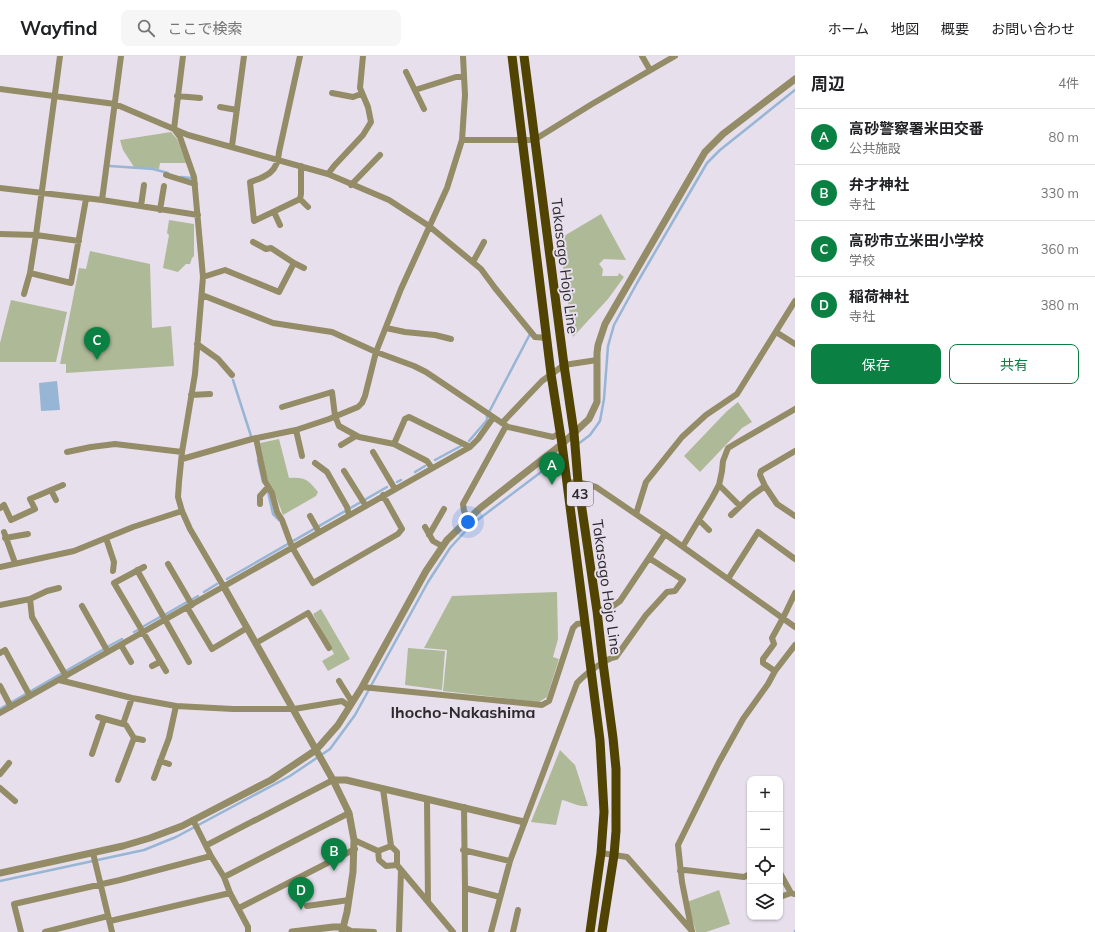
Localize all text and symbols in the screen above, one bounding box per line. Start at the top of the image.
search box [121,10,401,46]
text: Wayfind [20,16,97,40]
icon: search [135,17,157,39]
text: ここで検索 [167,19,242,38]
text: ホーム [827,20,869,38]
text: 地図 [891,20,919,38]
text: 概要 [941,20,969,38]
text: お問い合わせ [991,20,1075,38]
text: 周辺 [811,73,845,94]
text: 4件 [1058,75,1079,91]
text: 高砂警察署米田交番 [849,119,984,138]
text: A [819,129,829,145]
text: 80 m [1049,129,1079,145]
text: 公共施設 [849,140,901,156]
text: 弁才神社 [849,175,909,194]
text: B [820,185,828,201]
text: 330 m [1041,185,1079,201]
text: 寺社 [849,196,875,212]
street label: Takasago Hojo Line [547,197,583,335]
text: 高砂市立米田小学校 [849,231,984,250]
text: C [820,241,828,257]
text: 360 m [1041,241,1079,257]
text: 学校 [849,252,875,268]
text: 稲荷神社 [849,287,909,306]
text: D [819,297,829,313]
text: 380 m [1041,297,1079,313]
text: 寺社 [849,308,875,324]
pin: C [84,327,110,360]
button: 保存 [811,344,941,384]
button: 共有 [949,344,1079,384]
pin: A [539,452,565,485]
road number: 43 [567,482,593,506]
your location [458,512,478,532]
street label: Takasago Hojo Line [588,518,626,656]
district label: Ihocho-Nakashima [391,702,535,722]
map controls [747,776,783,920]
button: + [747,776,783,812]
button: − [747,812,783,848]
pin: B [321,838,347,871]
button: locate [747,848,783,884]
pin: D [288,877,314,910]
button: layers [747,884,783,920]

